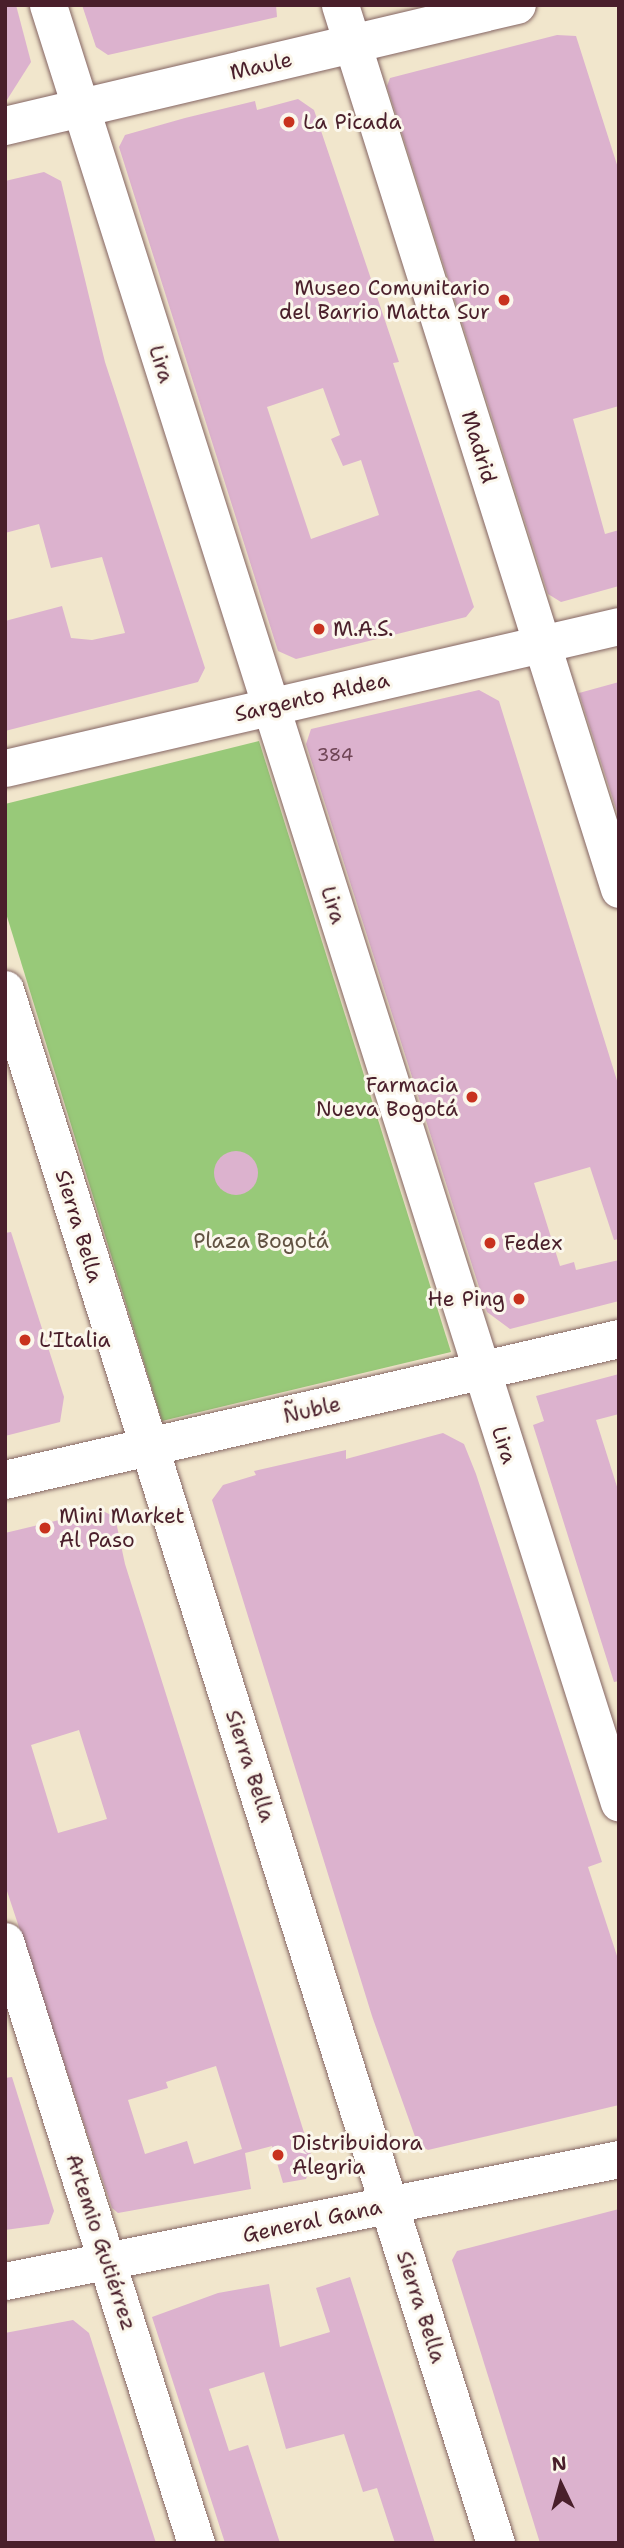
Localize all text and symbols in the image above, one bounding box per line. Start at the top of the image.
street label: Maule [227,47,295,85]
place label: La Picada [303,109,402,135]
marker: La Picada [281,114,297,130]
place label: Museo Comunitario del Barrio Matta Sur [279,275,490,325]
marker: Museo Comunitario del Barrio Matta Sur [496,292,512,308]
street label: Lira [143,342,179,386]
street label: Madrid [456,408,502,486]
place label: M.A.S. [333,616,394,642]
marker: M.A.S. [311,621,327,637]
street label: Sargento Aldea [232,667,392,727]
house number: 384 [317,744,353,766]
street label: Lira [315,883,351,927]
place label: Farmacia Nueva Bogotá [316,1072,458,1122]
marker: Farmacia Nueva Bogotá [464,1089,480,1105]
street label: Sierra Bella [50,1167,108,1285]
park label: Plaza Bogotá [193,1228,329,1254]
place label: Fedex [504,1230,562,1256]
marker: Fedex [482,1235,498,1251]
place label: He Ping [428,1286,505,1312]
marker: He Ping [511,1291,527,1307]
place label: L'Italia [39,1327,111,1353]
marker: L'Italia [17,1332,33,1348]
street label: Ñuble [281,1391,343,1429]
street label: Lira [486,1423,522,1467]
place label: Mini Market Al Paso [59,1503,185,1553]
marker: Mini Market Al Paso [37,1520,53,1536]
street label: Sierra Bella [220,1707,280,1825]
place label: Distribuidora Alegria [292,2130,423,2180]
marker: Distribuidora Alegria [270,2147,286,2163]
street label: Artemio Gutiérrez [61,2151,141,2333]
street label: General Gana [240,2194,384,2248]
street label: Sierra Bella [391,2248,451,2366]
north arrow [526,2450,596,2520]
text: N [551,2450,568,2477]

